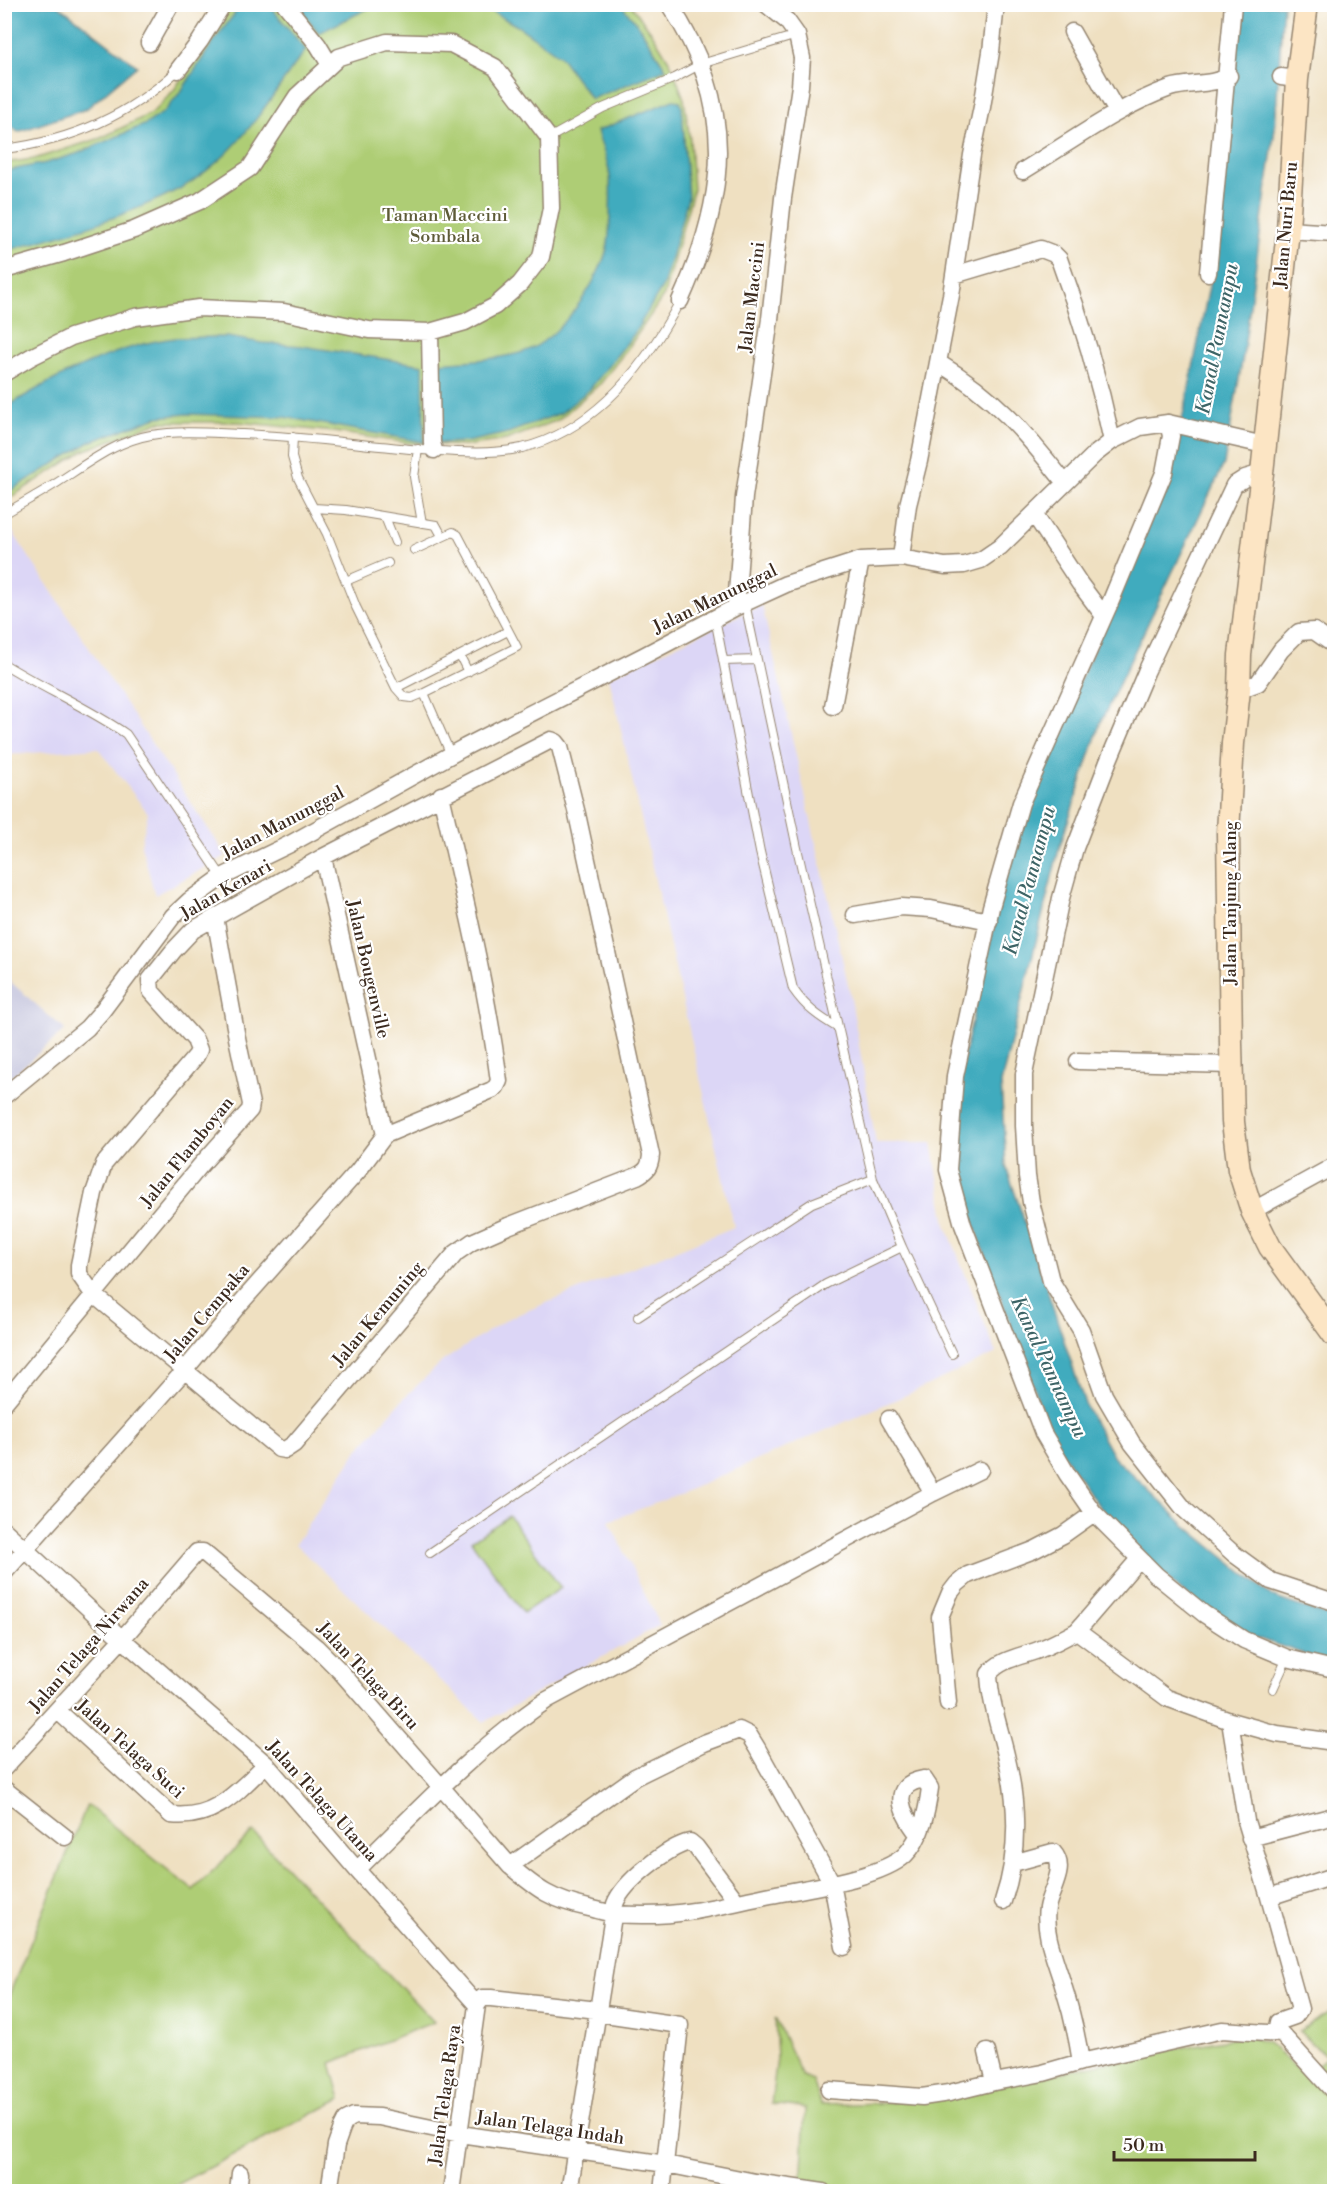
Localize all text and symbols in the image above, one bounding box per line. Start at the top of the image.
street label: Jalan Nuri Baru [1269,160,1303,290]
park label: Taman Maccini Sombala [382,204,508,248]
street label: Jalan Maccini [734,240,770,355]
water label: Kanal Pannampu [1191,261,1245,417]
street label: Jalan Manunggal [648,559,782,639]
street label: Jalan Manunggal [217,781,349,865]
water label: Kanal Pannampu [998,803,1062,958]
street label: Jalan Tanjung Alang [1219,820,1242,986]
street label: Jalan Kenari [175,855,276,926]
street label: Jalan Bougenville [341,896,395,1041]
street label: Jalan Flamboyan [135,1092,239,1213]
street label: Jalan Kemuning [327,1256,429,1372]
street label: Jalan Cempaka [159,1258,255,1368]
water label: Kanal Pannampu [1004,1292,1092,1442]
street label: Jalan Telaga Nirwana [23,1572,155,1718]
street label: Jalan Telaga Biru [311,1616,424,1735]
street label: Jalan Telaga Suci [70,1694,189,1804]
street label: Jalan Telaga Utama [261,1735,383,1867]
street label: Jalan Telaga Raya [424,2022,466,2168]
street label: Jalan Telaga Indah [473,2106,626,2150]
scale bar [1114,2124,1255,2162]
text: 50 m [1123,2134,1165,2157]

